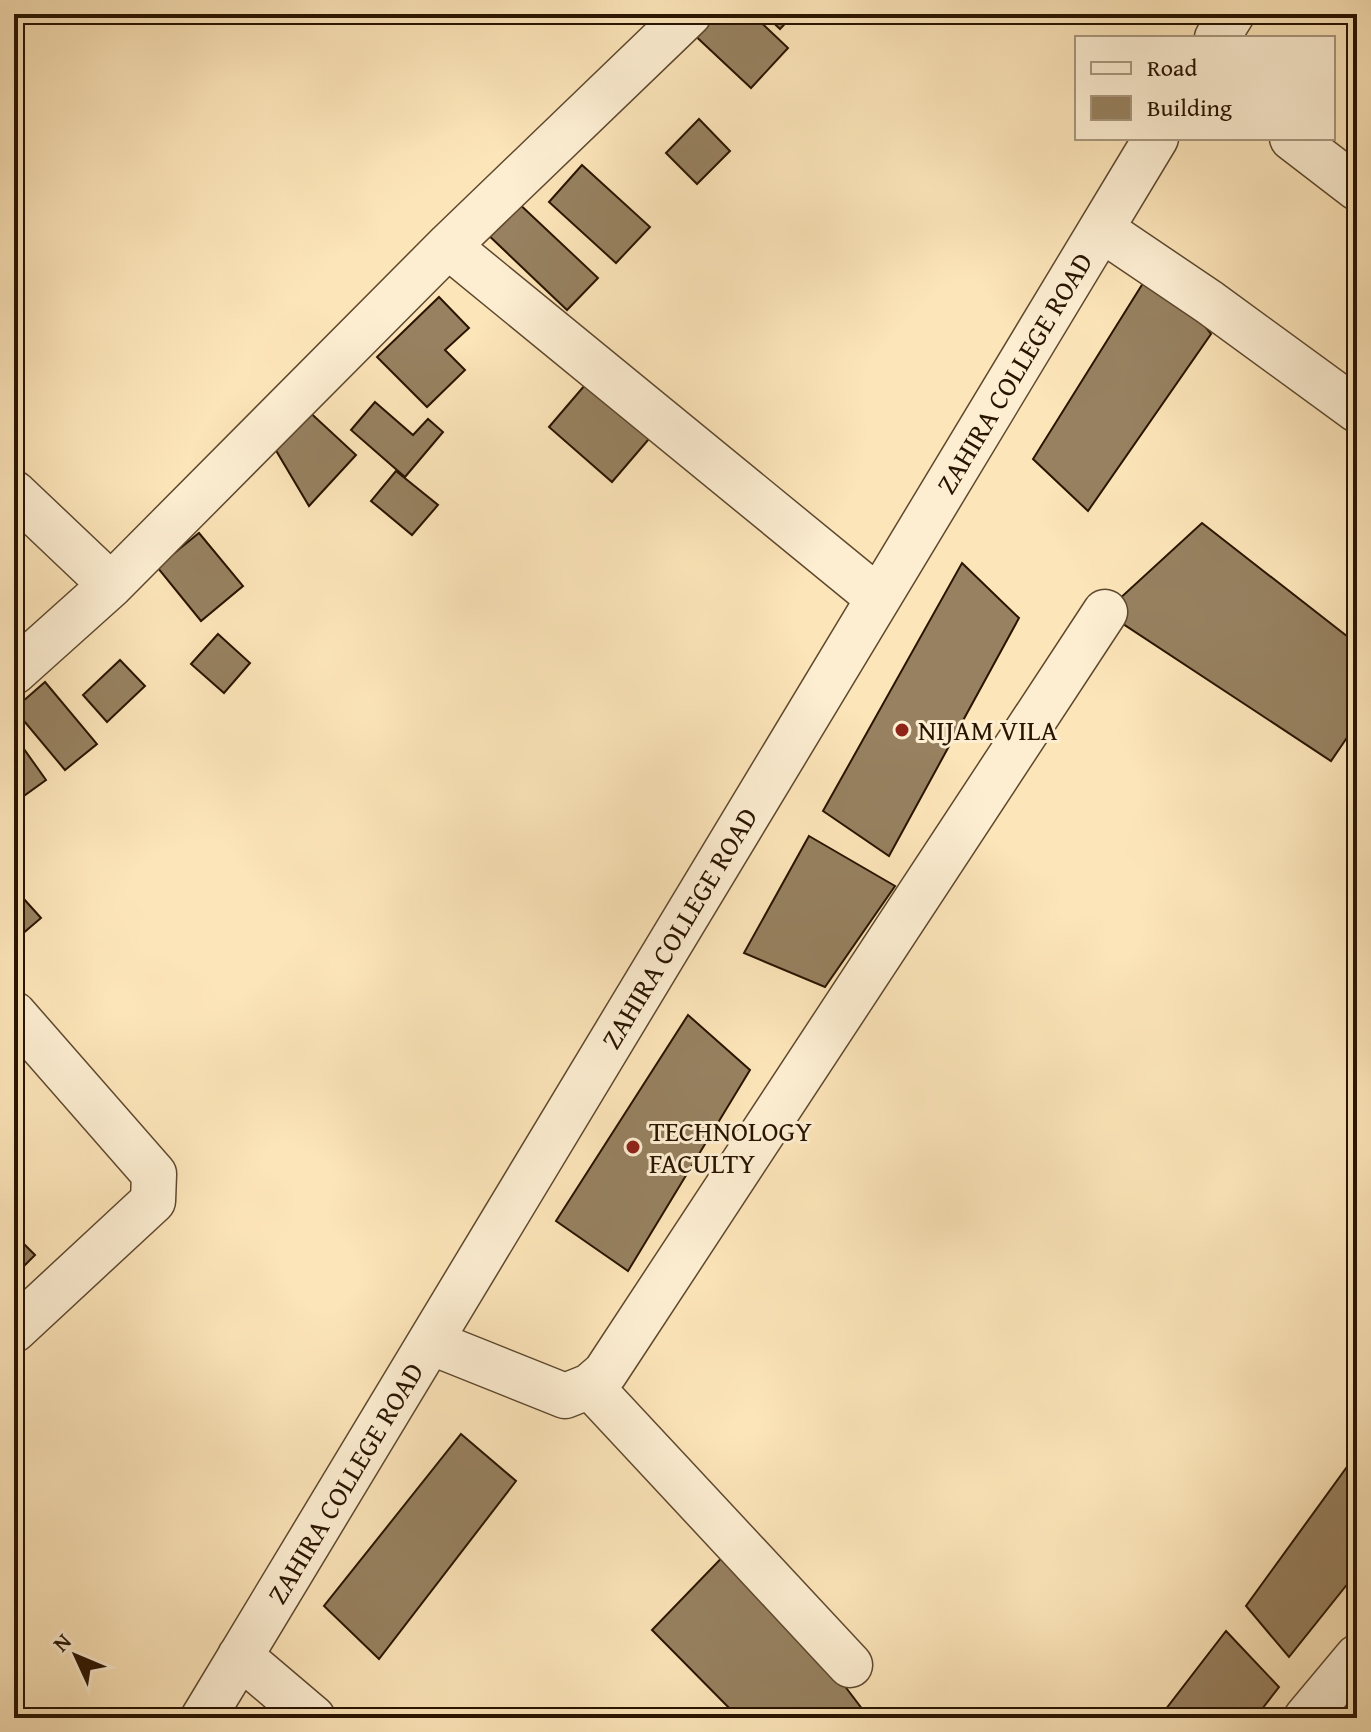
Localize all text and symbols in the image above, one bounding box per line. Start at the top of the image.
legend [1075,36,1335,140]
text: Road [1147,50,1197,85]
text: Building [1147,90,1232,125]
street label: ZAHIRA COLLEGE ROAD [925,244,1102,501]
place label: NIJAM VILA [918,709,1057,750]
marker: NIJAM VILA [893,721,911,739]
street label: ZAHIRA COLLEGE ROAD [590,799,767,1056]
place label: TECHNOLOGY FACULTY [649,1110,812,1183]
marker: TECHNOLOGY FACULTY [624,1138,642,1156]
street label: ZAHIRA COLLEGE ROAD [256,1354,433,1611]
north arrow [36,1616,116,1696]
text: N [45,1625,78,1659]

